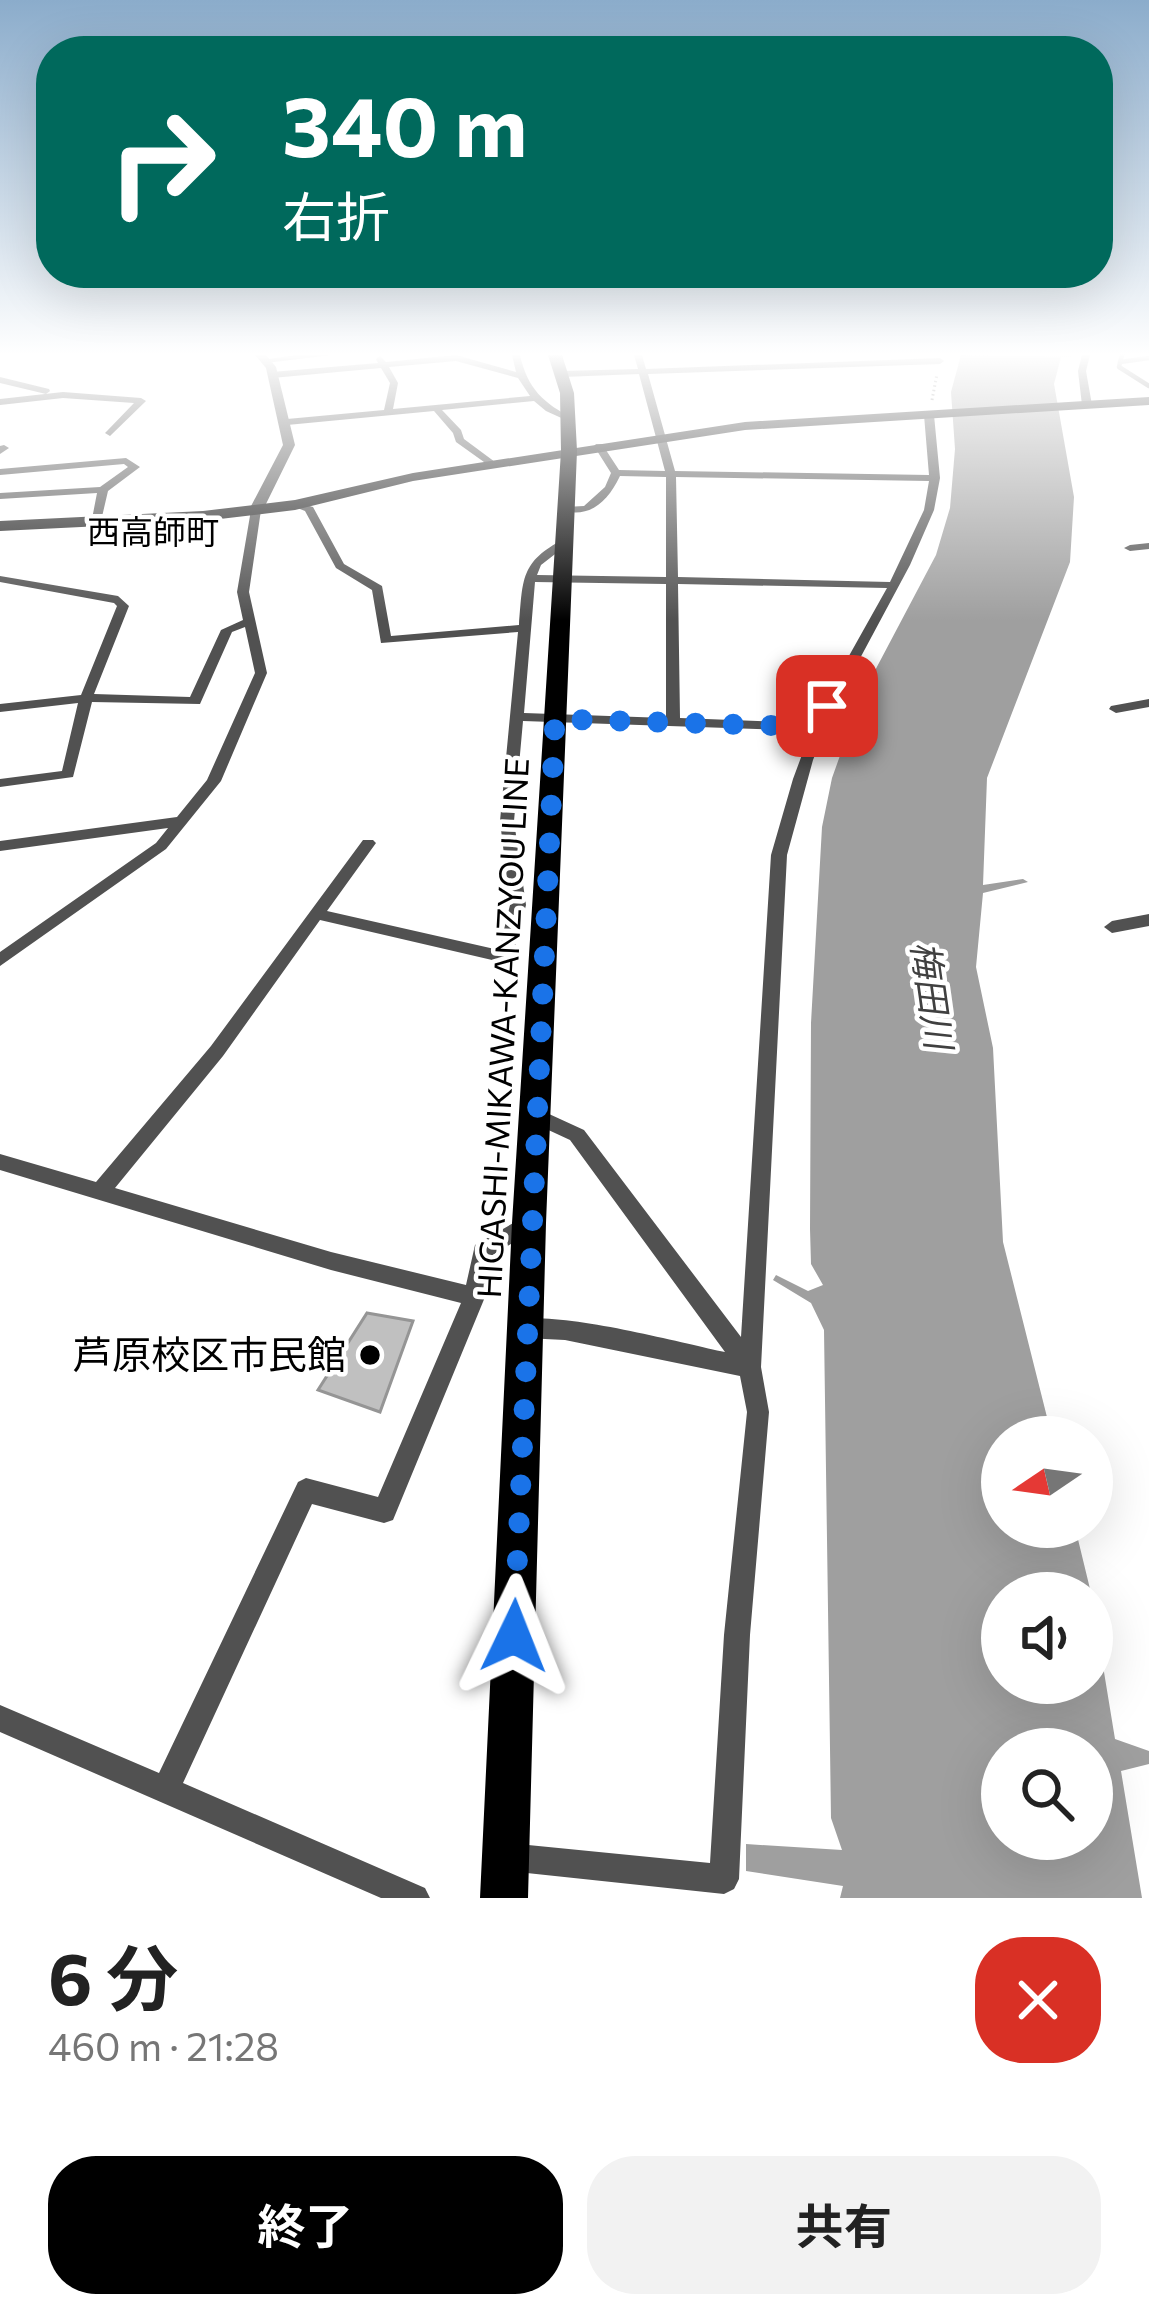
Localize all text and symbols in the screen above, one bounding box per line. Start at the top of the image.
text: 340 m [282,72,528,174]
icon: right [84,84,240,240]
text: 右折 [282,182,390,248]
district label: 西高師町 [87,510,219,551]
pin [776,655,878,757]
icon: arrive [794,673,860,739]
street label: HIGASHI-MIKAWA-KANZYOU LINE [467,757,536,1299]
water label: 梅田川 [905,938,964,1055]
place label: 芦原校区市民館 [73,1329,346,1377]
marker: 芦原校区市民館 [357,1342,383,1368]
north arrow [981,1416,1113,1548]
map controls [981,1416,1113,1860]
button: sound [981,1572,1113,1704]
position arrow [451,1573,577,1699]
button: search [981,1728,1113,1860]
text: 6 分 [48,1932,178,2020]
button: close [975,1937,1101,2063]
text: 460 m · 21:28 [48,2021,279,2069]
button: 終了 [48,2156,563,2294]
button: 共有 [587,2156,1101,2294]

